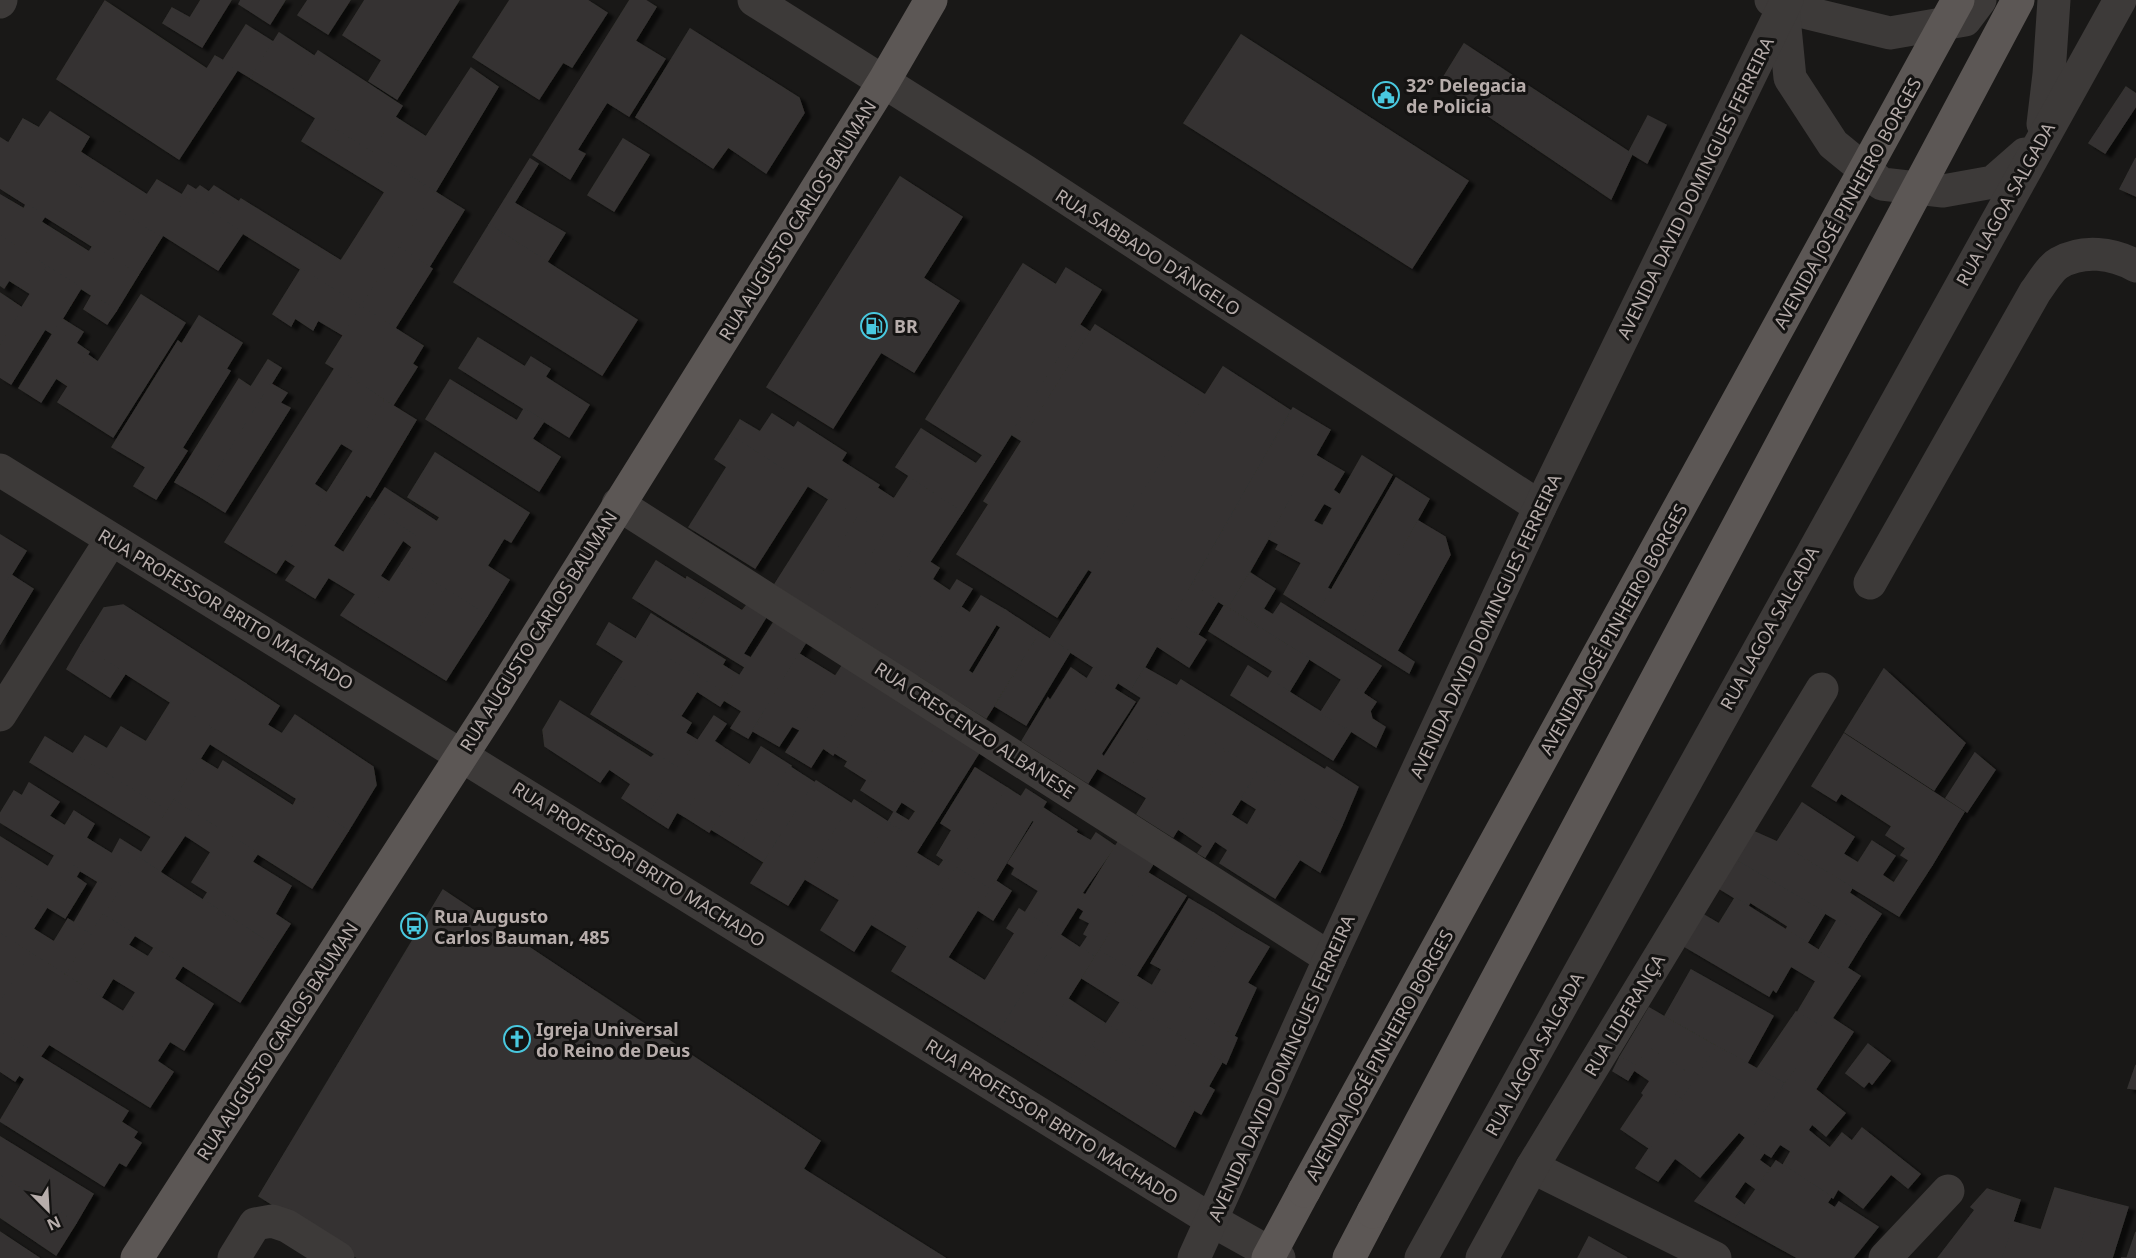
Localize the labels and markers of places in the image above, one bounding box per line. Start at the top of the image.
place label: 32° Delegacia de Policia [1406,73,1527,118]
public building icon: 32° Delegacia de Policia [1371,80,1401,110]
fuel station icon: BR [859,311,889,341]
place label: BR [894,314,918,338]
place label: Rua Augusto Carlos Bauman, 485 [434,904,610,949]
bus stop icon: Rua Augusto Carlos Bauman, 485 [399,911,429,941]
place label: Igreja Universal do Reino de Deus [536,1017,690,1062]
church icon: Igreja Universal do Reino de Deus [502,1024,532,1054]

